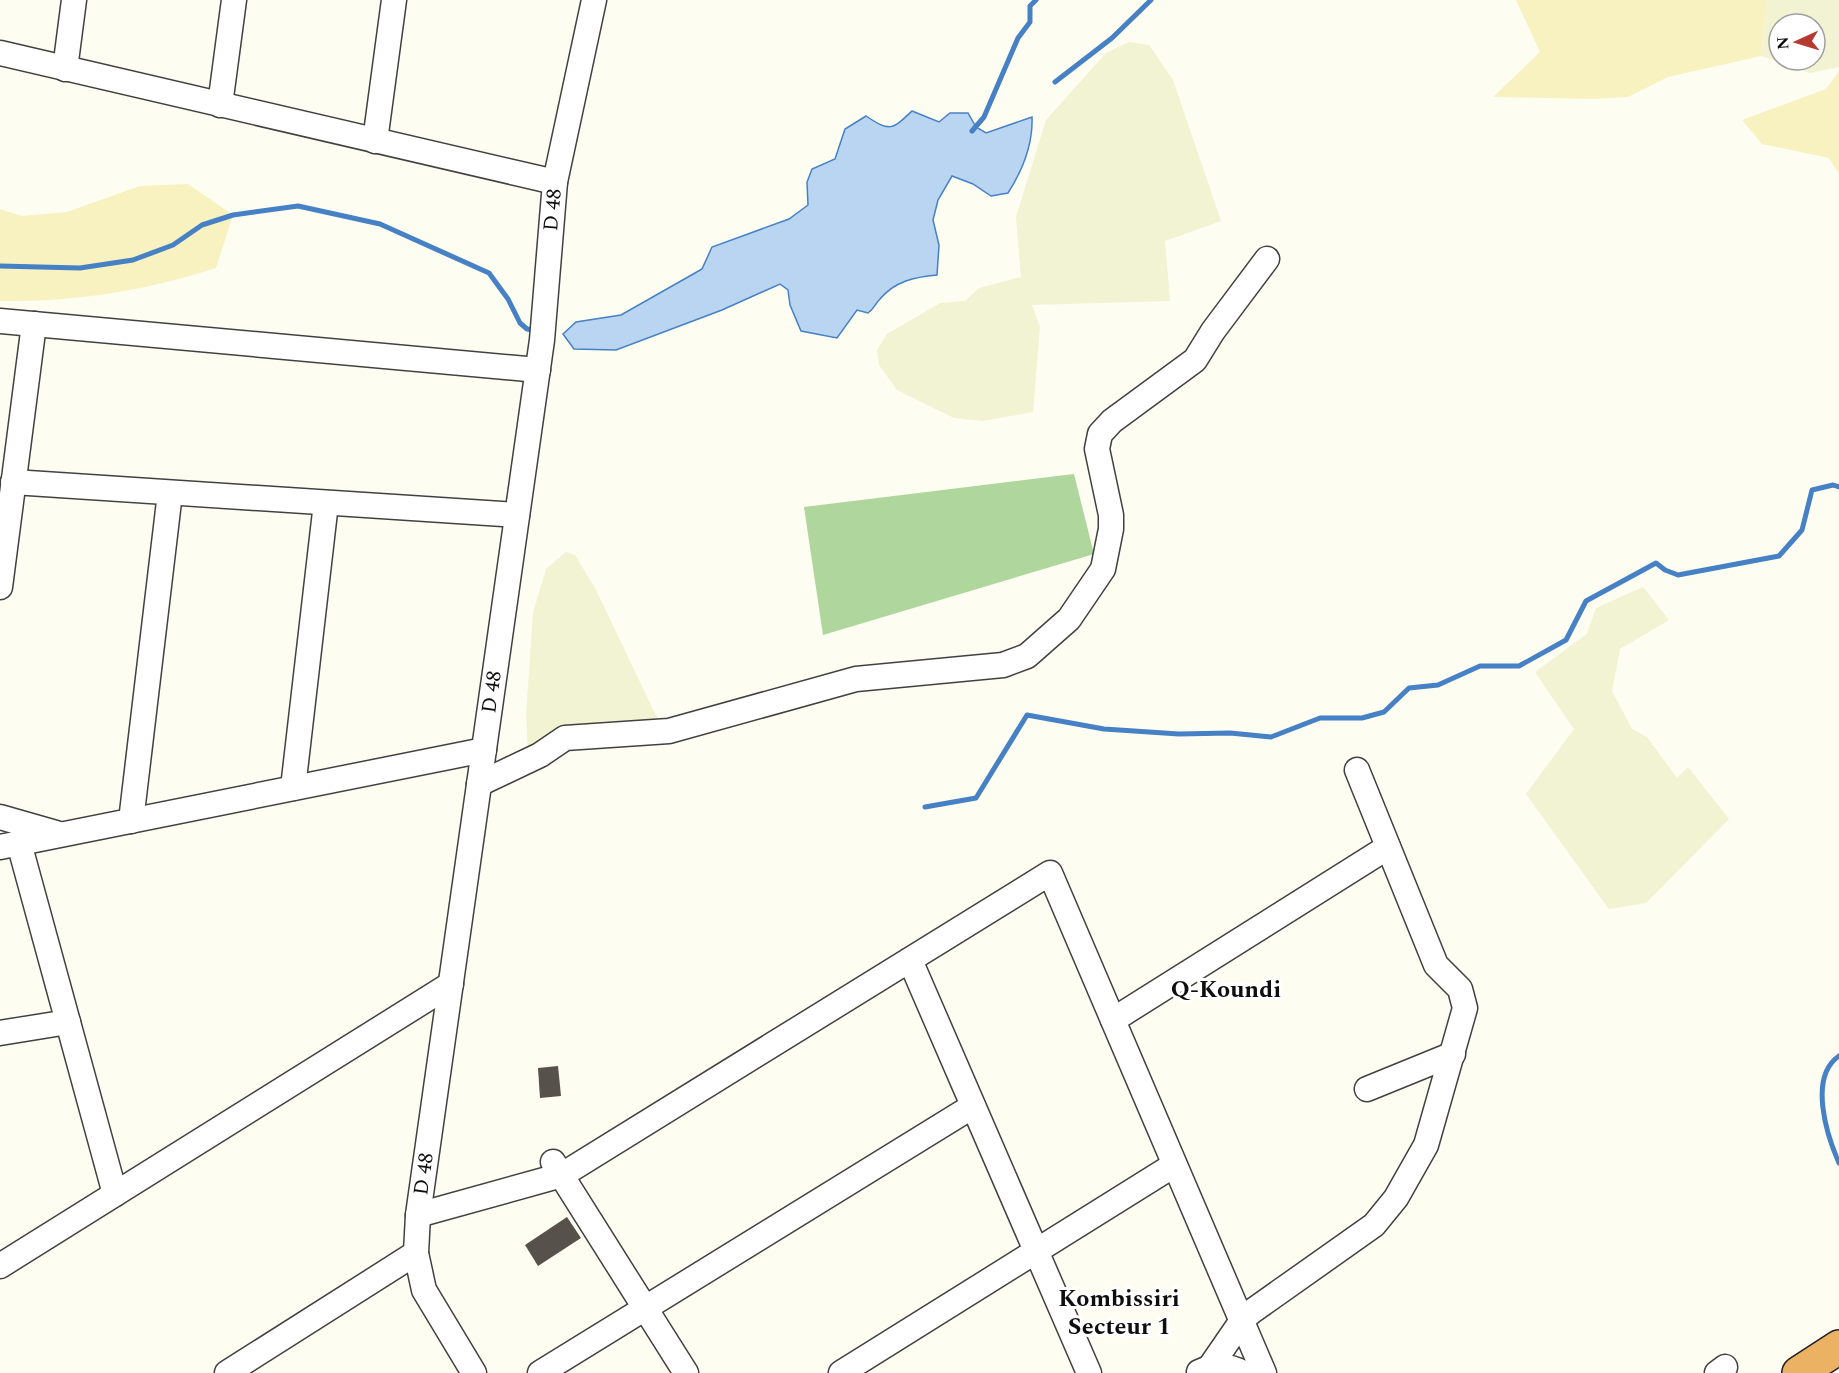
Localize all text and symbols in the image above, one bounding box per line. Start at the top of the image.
north arrow [1767,12,1827,72]
text: N [1771,36,1795,50]
street label: D 48 [535,187,571,233]
street label: D 48 [473,669,511,715]
district label: Q-Koundi [1171,972,1281,1008]
street label: D 48 [405,1151,443,1197]
district label: Kombissiri Secteur 1 [1058,1281,1180,1345]

